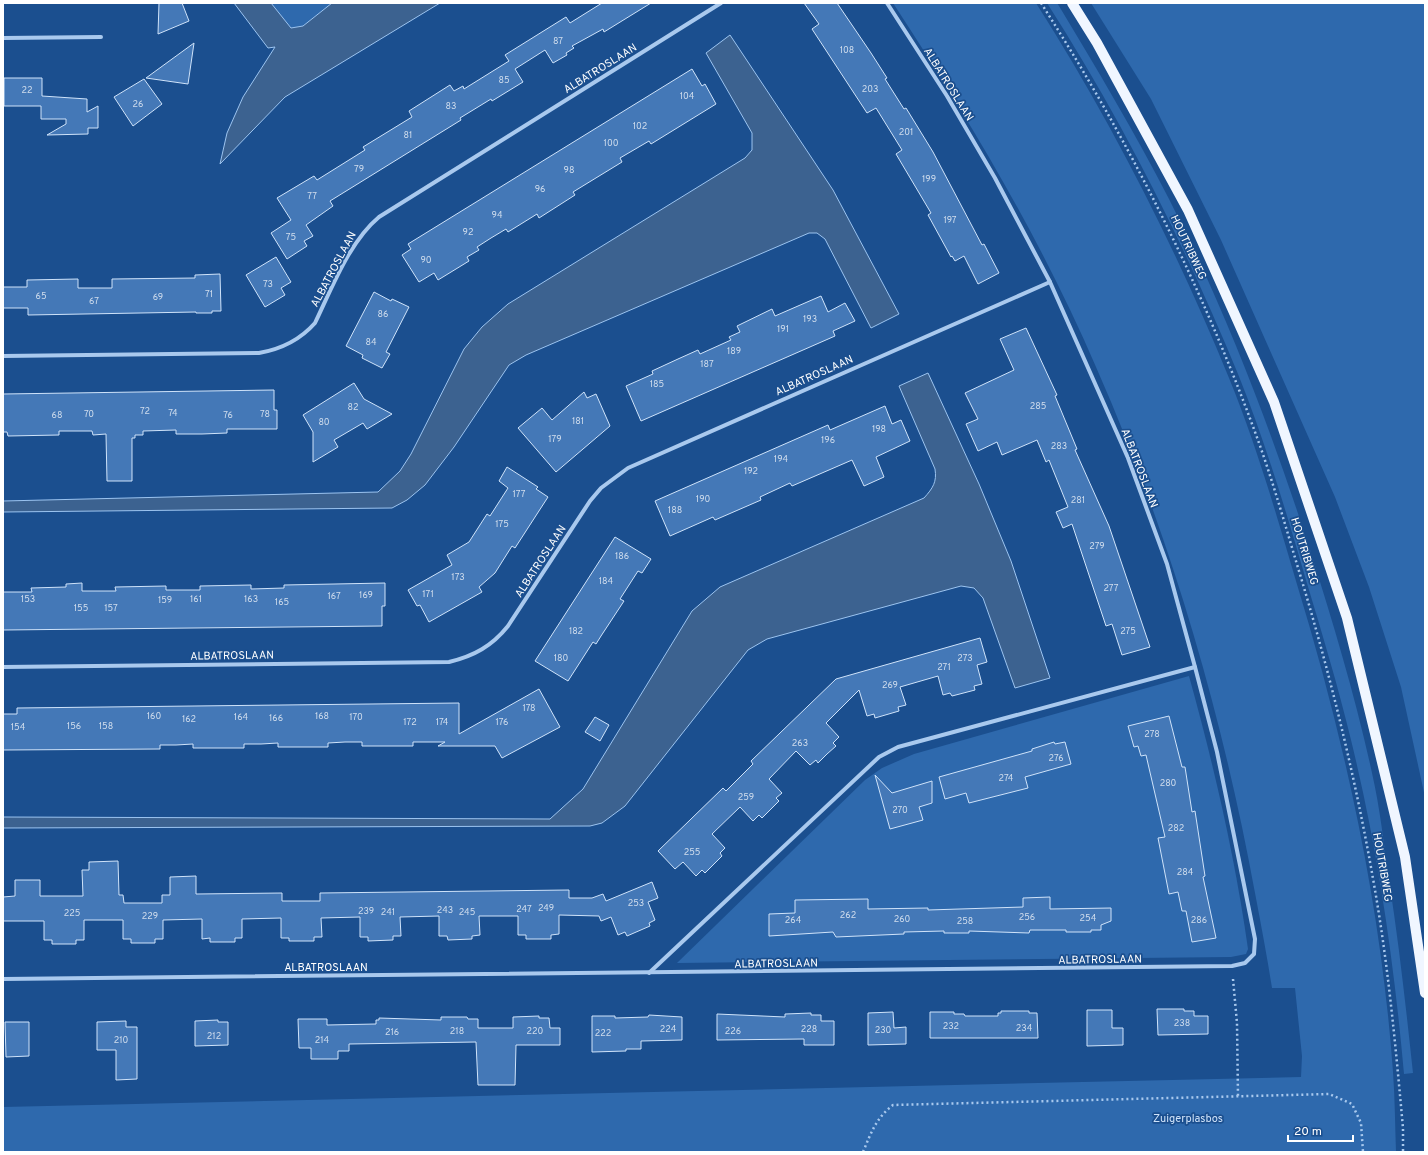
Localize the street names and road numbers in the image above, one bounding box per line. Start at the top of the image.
street label: ALBATROSLAAN [561,41,640,97]
street label: ALBATROSLAAN [920,45,976,124]
street label: HOUTRIBWEG [1167,213,1209,282]
street label: ALBATROSLAAN [308,229,360,310]
street label: ALBATROSLAAN [773,352,856,399]
street label: ALBATROSLAAN [1118,427,1161,510]
street label: HOUTRIBWEG [1287,516,1321,587]
street label: ALBATROSLAAN [512,523,570,600]
street label: ALBATROSLAAN [190,648,274,664]
street label: HOUTRIBWEG [1369,831,1395,903]
street label: ALBATROSLAAN [1058,952,1142,968]
street label: ALBATROSLAAN [734,956,818,972]
street label: ALBATROSLAAN [284,961,368,975]

